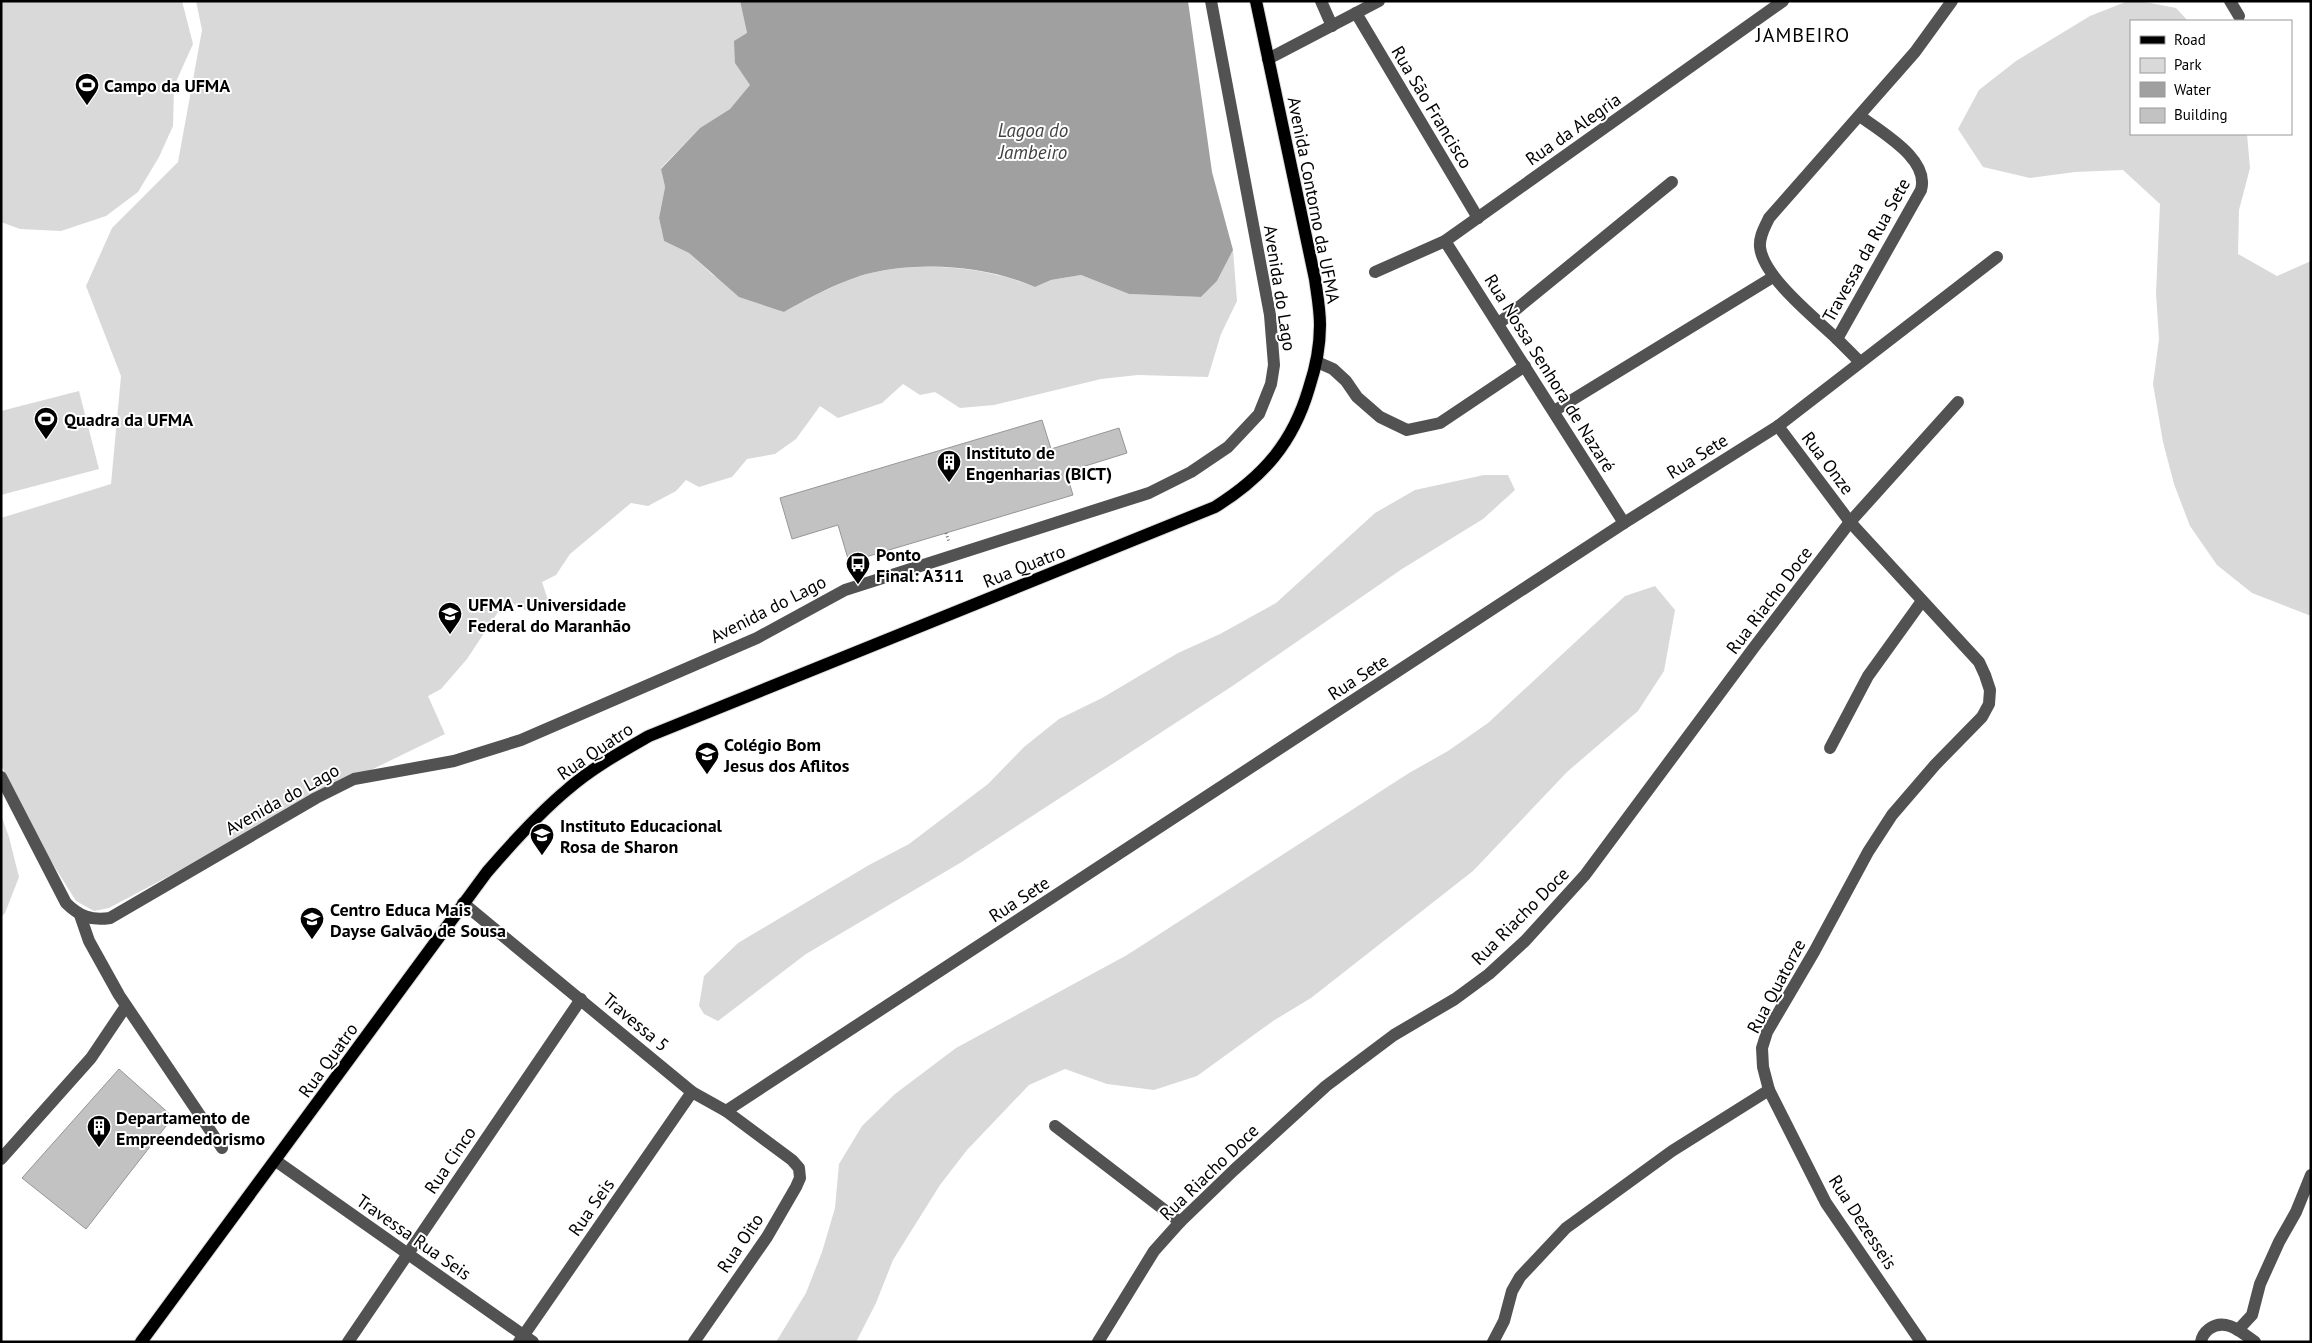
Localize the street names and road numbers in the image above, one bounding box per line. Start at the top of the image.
street label: Rua São Francisco [1386,42,1478,172]
street label: Rua da Alegria [1521,88,1625,170]
street label: Avenida Contorno da UFMA [1283,95,1345,306]
street label: Travessa da Rua Sete [1817,174,1915,326]
street label: Avenida do Lago [1259,224,1301,352]
street label: Rua Nossa Senhora de Nazaré [1479,270,1621,476]
street label: Rua Onze [1797,427,1859,499]
street label: Rua Sete [1662,428,1732,484]
street label: Rua Quatro [979,539,1069,593]
street label: Rua Riacho Doce [1721,542,1817,658]
street label: Avenida do Lago [706,570,830,648]
street label: Rua Sete [1323,649,1393,705]
street label: Rua Quatro [553,717,637,785]
street label: Avenida do Lago [221,758,343,840]
street label: Rua Riacho Doce [1466,862,1574,970]
street label: Rua Sete [984,871,1054,927]
street label: Rua Quatorze [1742,935,1810,1037]
street label: Travessa 5 [598,988,674,1056]
street label: Rua Quatro [293,1018,363,1102]
street label: Rua Riacho Doce [1155,1119,1263,1225]
street label: Rua Cinco [419,1122,481,1198]
street label: Rua Dezesseis [1824,1170,1902,1274]
street label: Rua Seis [563,1174,619,1240]
street label: Travessa Rua Seis [352,1189,476,1285]
street label: Rua Oito [712,1209,768,1277]

